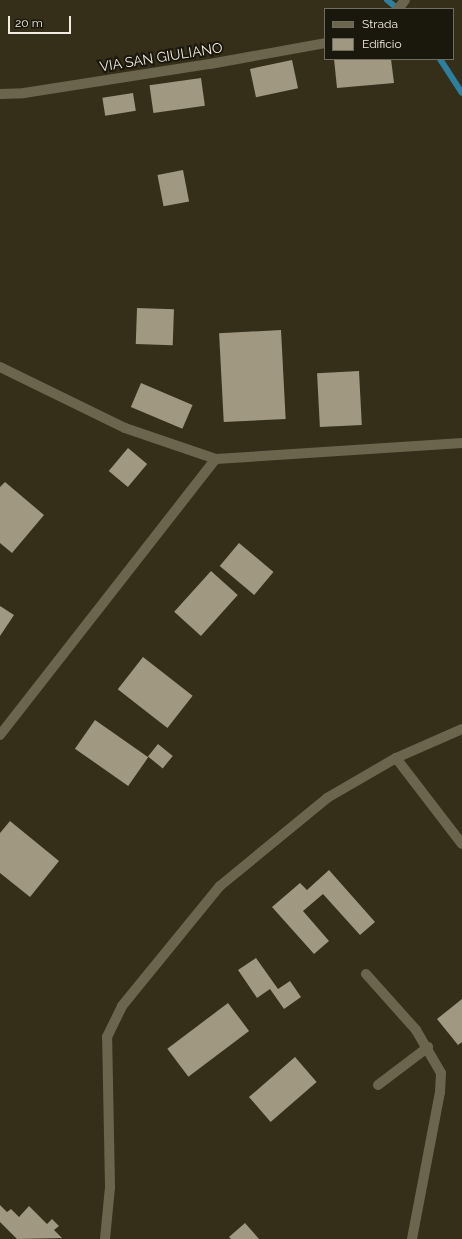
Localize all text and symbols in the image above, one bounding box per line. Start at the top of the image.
scale bar [10,8,73,34]
legend [324,8,454,60]
text: 20 m [15,16,43,30]
text: Strada [362,17,398,31]
text: Edificio [362,37,402,51]
street label: VIA SAN GIULIANO [98,39,224,75]

